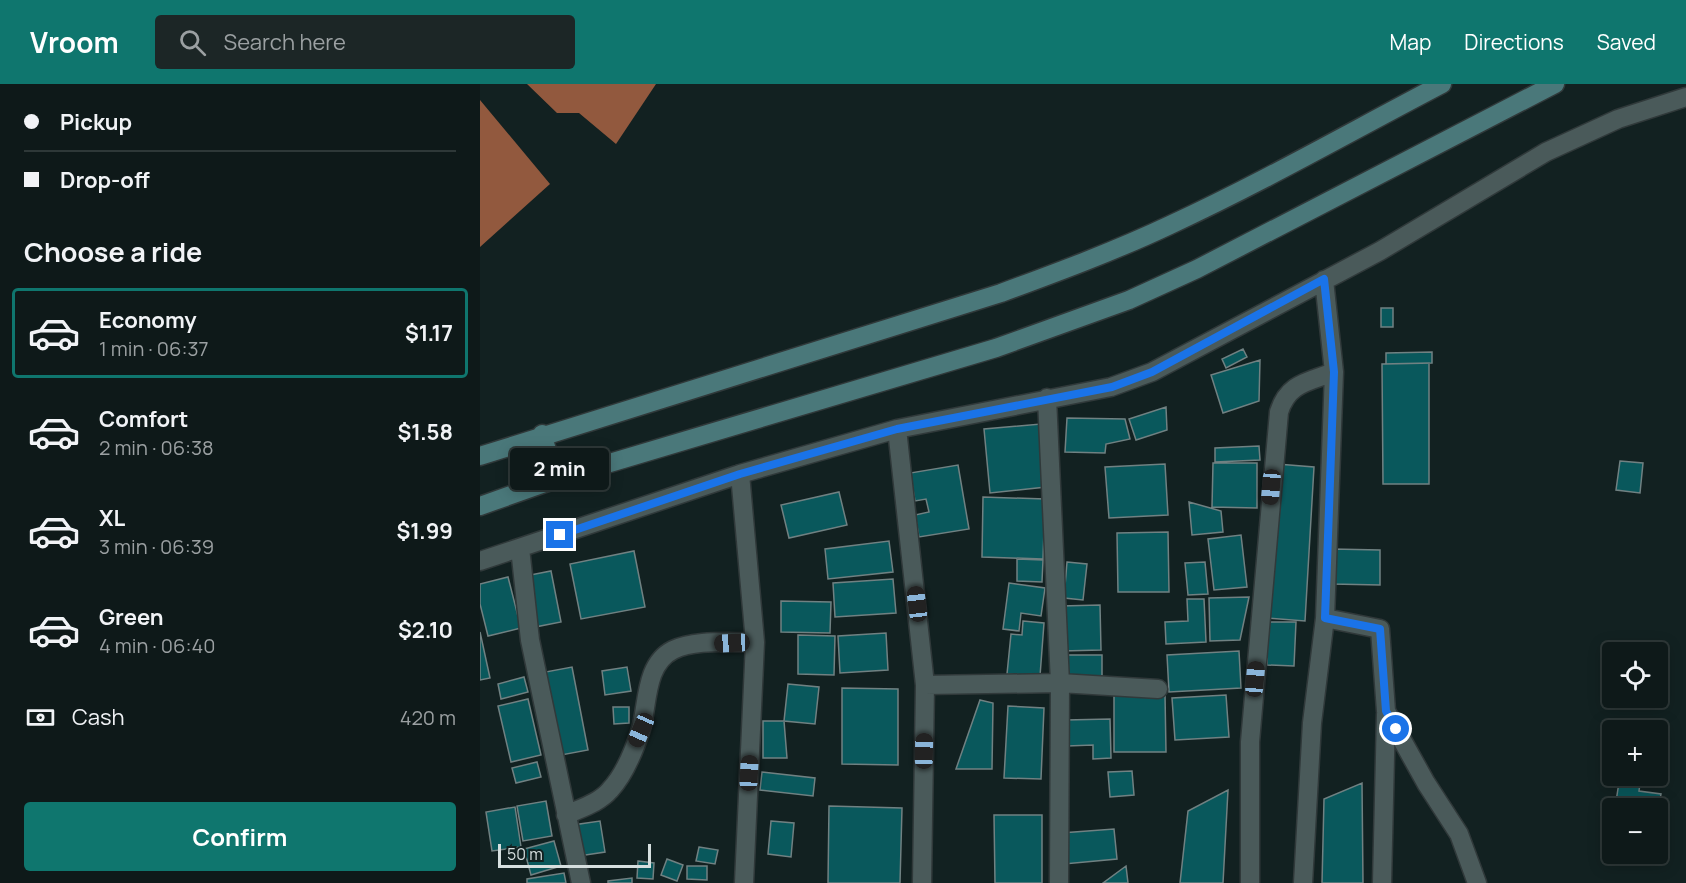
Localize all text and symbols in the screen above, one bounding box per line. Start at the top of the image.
search box [155,15,575,69]
text: Vroom [30,23,119,61]
icon: search [176,26,209,59]
text: Search here [224,27,346,57]
text: Map [1390,28,1431,56]
text: Directions [1464,28,1564,56]
text: Saved [1597,28,1656,56]
text: Pickup [60,107,132,137]
text: Drop-off [60,165,150,195]
text: Choose a ride [24,233,202,270]
text: Economy [99,305,197,335]
icon: car [27,306,81,360]
text: $1.17 [405,318,453,348]
text: 1 min · 06:37 [99,335,209,362]
text: Comfort [99,404,188,434]
icon: car [27,405,81,459]
text: $1.58 [397,417,453,447]
text: 2 min · 06:38 [99,434,214,461]
callout: 2 min [511,448,610,490]
text: 2 min [533,455,586,482]
car [1260,468,1282,506]
text: XL [99,503,125,533]
icon: car [27,504,81,558]
text: $1.99 [396,516,453,546]
route end [546,521,573,548]
text: 3 min · 06:39 [99,533,214,560]
car [906,585,928,623]
text: Green [99,602,164,632]
icon: car [27,603,81,657]
text: $2.10 [398,615,453,645]
text: 4 min · 06:40 [99,632,215,659]
car [714,633,750,653]
map controls [1602,642,1668,864]
button: locate [1602,642,1668,708]
car [1244,660,1266,698]
icon: cash [24,701,57,734]
text: Cash [72,702,125,732]
text: 420 m [400,704,456,731]
car [625,710,657,750]
route start [1382,715,1409,742]
button: + [1602,720,1668,786]
car [915,733,933,769]
car [739,755,759,791]
button: − [1602,798,1668,864]
button: Confirm [24,802,456,871]
scale bar [498,841,651,868]
text: 50 m [507,843,543,865]

